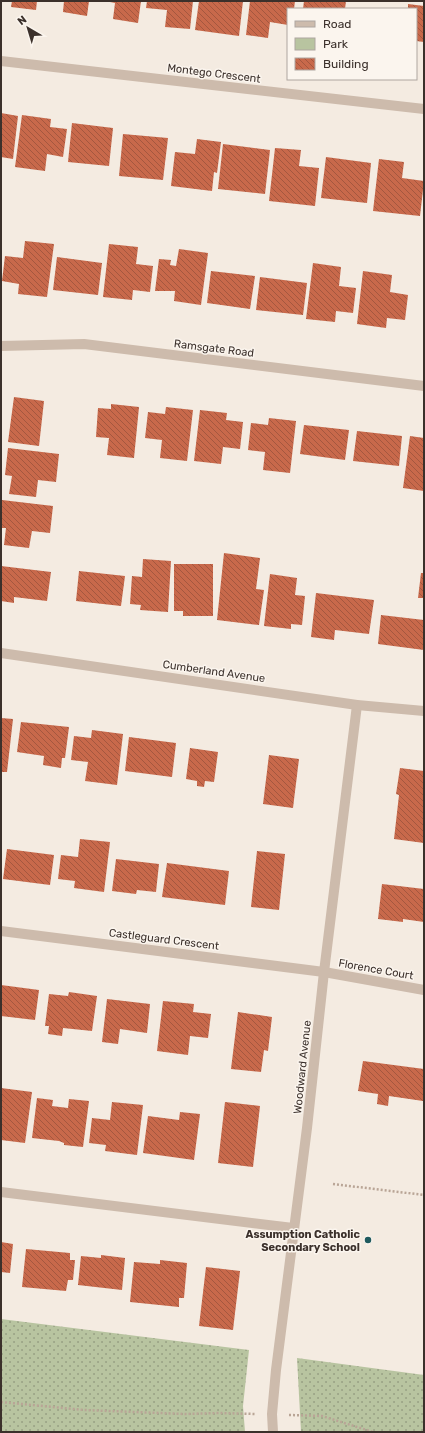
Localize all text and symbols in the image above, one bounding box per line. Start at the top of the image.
north arrow [8,8,48,48]
legend [287,8,417,80]
text: N [15,13,29,28]
text: Road [323,17,351,31]
text: Park [323,37,349,51]
text: Building [323,57,369,71]
street label: Montego Crescent [167,61,262,86]
street label: Ramsgate Road [173,337,255,360]
street label: Cumberland Avenue [162,658,266,685]
street label: Castleguard Crescent [108,926,220,953]
street label: Florence Court [337,956,415,983]
street label: Woodward Avenue [291,1020,314,1114]
place label: Assumption Catholic Secondary School [246,1228,360,1254]
marker: Assumption Catholic Secondary School [363,1235,373,1245]

